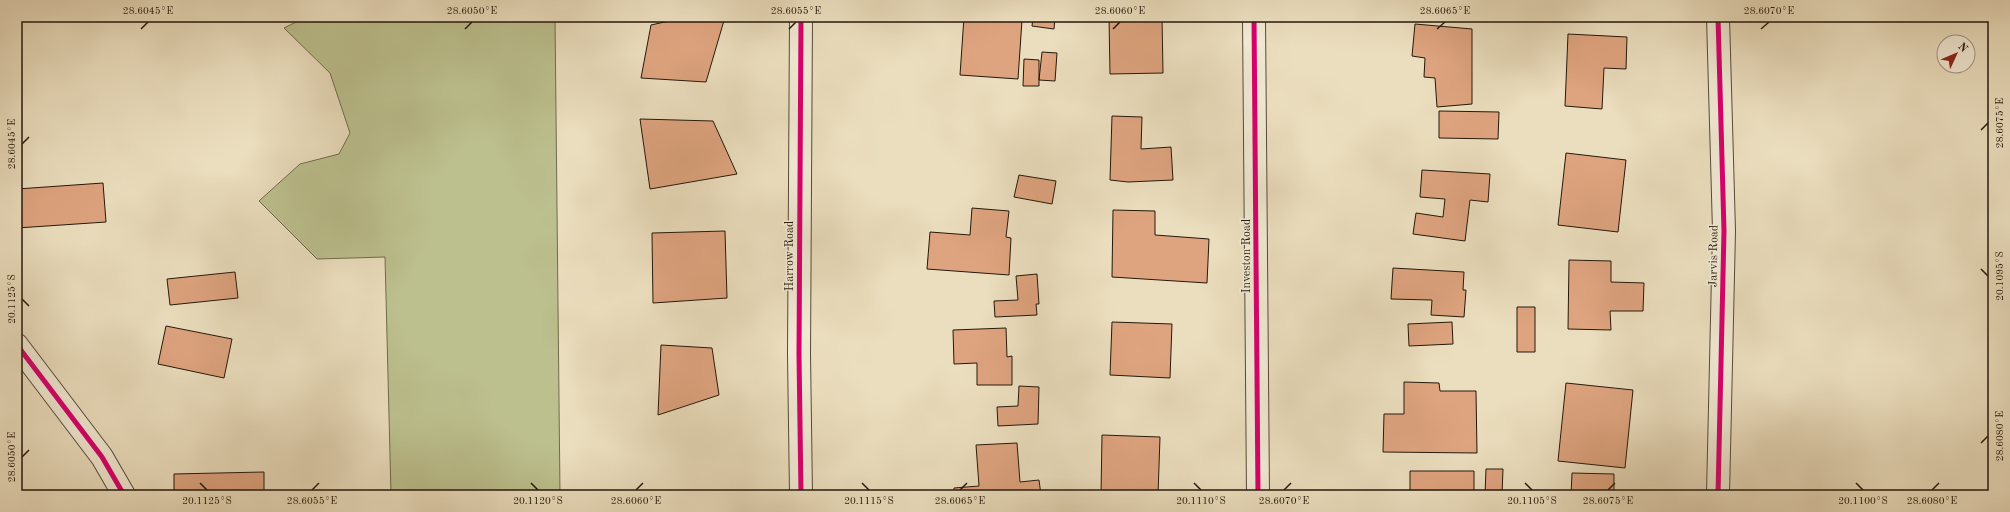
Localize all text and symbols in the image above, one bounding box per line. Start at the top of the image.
text: 28.6045°E [123,6,173,16]
text: 28.6050°E [447,6,497,16]
text: 28.6055°E [771,6,821,16]
text: 28.6060°E [1095,6,1145,16]
text: 28.6065°E [1420,6,1470,16]
text: 28.6070°E [1744,6,1794,16]
north arrow [1936,34,1976,74]
text: N [1955,41,1969,55]
text: 28.6075°E [1995,98,2005,148]
text: 28.6045°E [7,119,17,169]
street label: Investon Road [1241,219,1253,293]
street label: Harrow Road [784,221,796,291]
street label: Jarvis Road [1707,225,1721,287]
text: 20.1095°S [1995,251,2005,301]
text: 20.1125°S [7,274,17,324]
text: 28.6080°E [1995,411,2005,461]
text: 28.6050°E [7,432,17,482]
text: 20.1125°S [182,496,232,506]
text: 28.6055°E [287,496,337,506]
text: 20.1120°S [513,496,563,506]
text: 28.6060°E [611,496,661,506]
text: 20.1115°S [844,496,894,506]
text: 28.6065°E [935,496,985,506]
text: 20.1110°S [1176,496,1226,506]
text: 28.6070°E [1259,496,1309,506]
text: 20.1105°S [1507,496,1557,506]
text: 28.6075°E [1583,496,1633,506]
text: 20.1100°S [1838,496,1888,506]
text: 28.6080°E [1907,496,1957,506]

